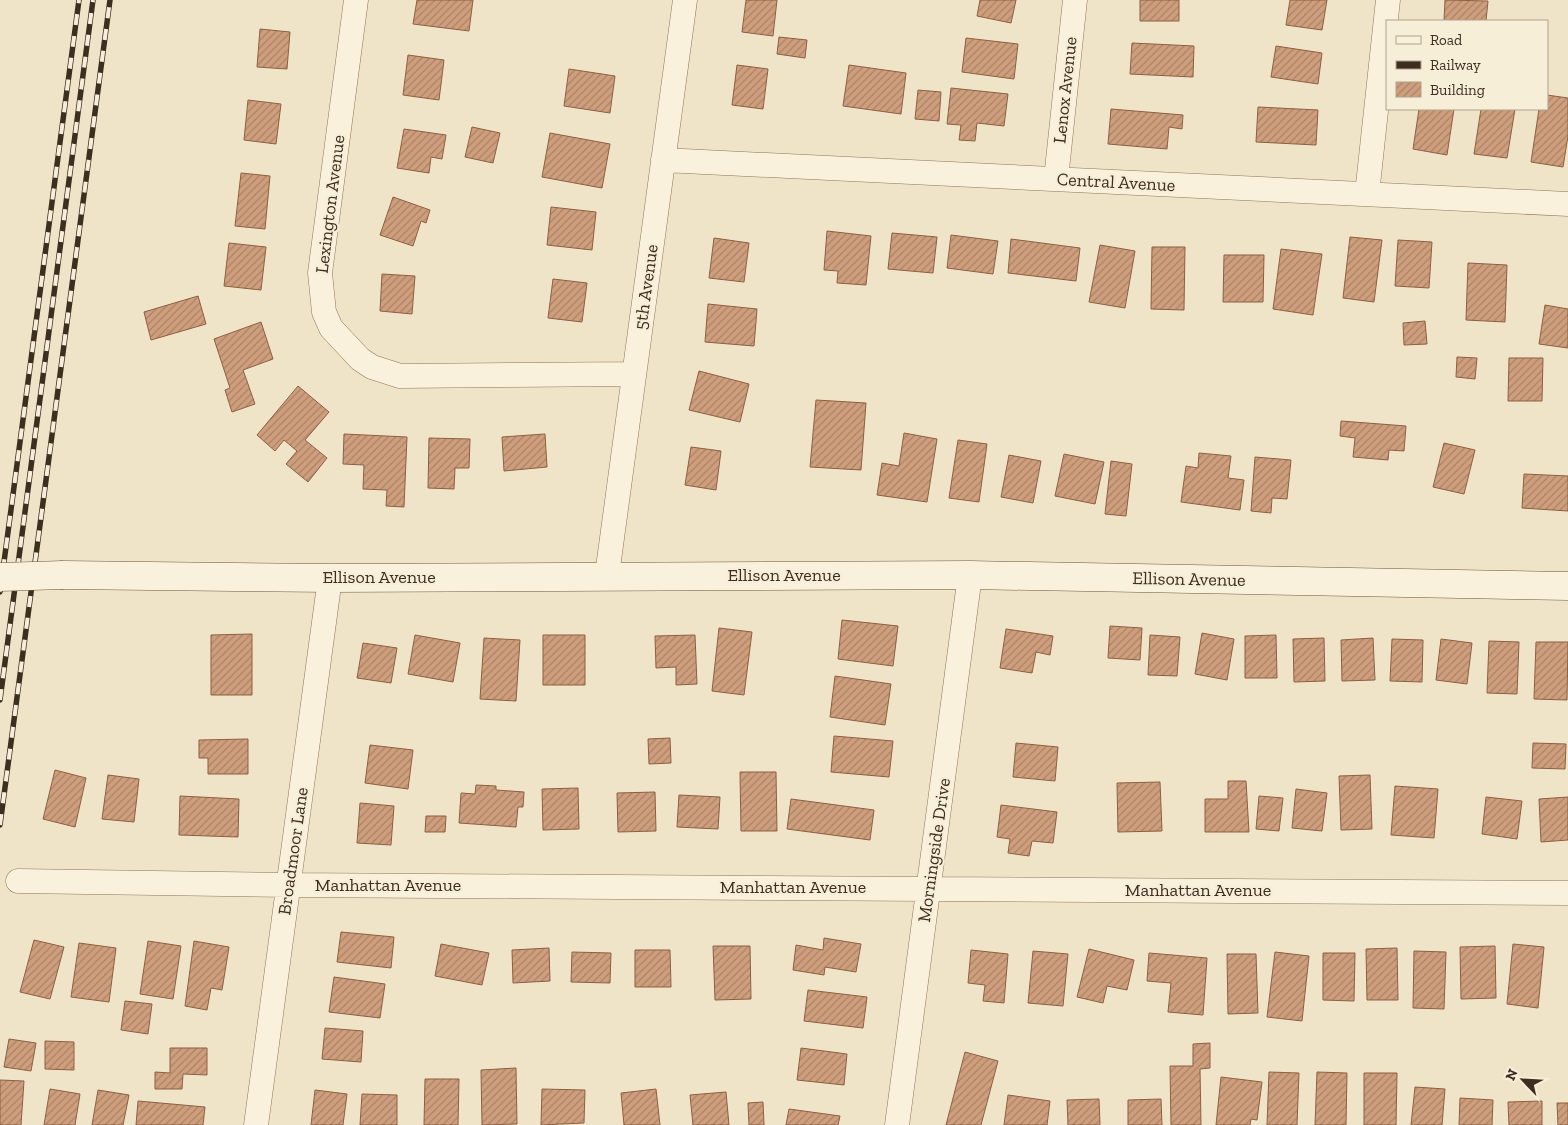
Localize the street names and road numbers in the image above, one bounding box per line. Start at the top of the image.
street label: Lenox Avenue [1048,36,1082,144]
street label: Lexington Avenue [311,133,349,275]
street label: Central Avenue [1056,168,1176,196]
street label: 5th Avenue [629,243,663,331]
street label: Ellison Avenue [727,564,841,586]
street label: Ellison Avenue [322,566,436,588]
street label: Ellison Avenue [1132,567,1246,591]
street label: Morningside Drive [913,776,955,924]
street label: Broadmoor Lane [273,786,313,916]
street label: Manhattan Avenue [315,874,461,896]
street label: Manhattan Avenue [720,876,866,898]
street label: Manhattan Avenue [1125,879,1271,901]

